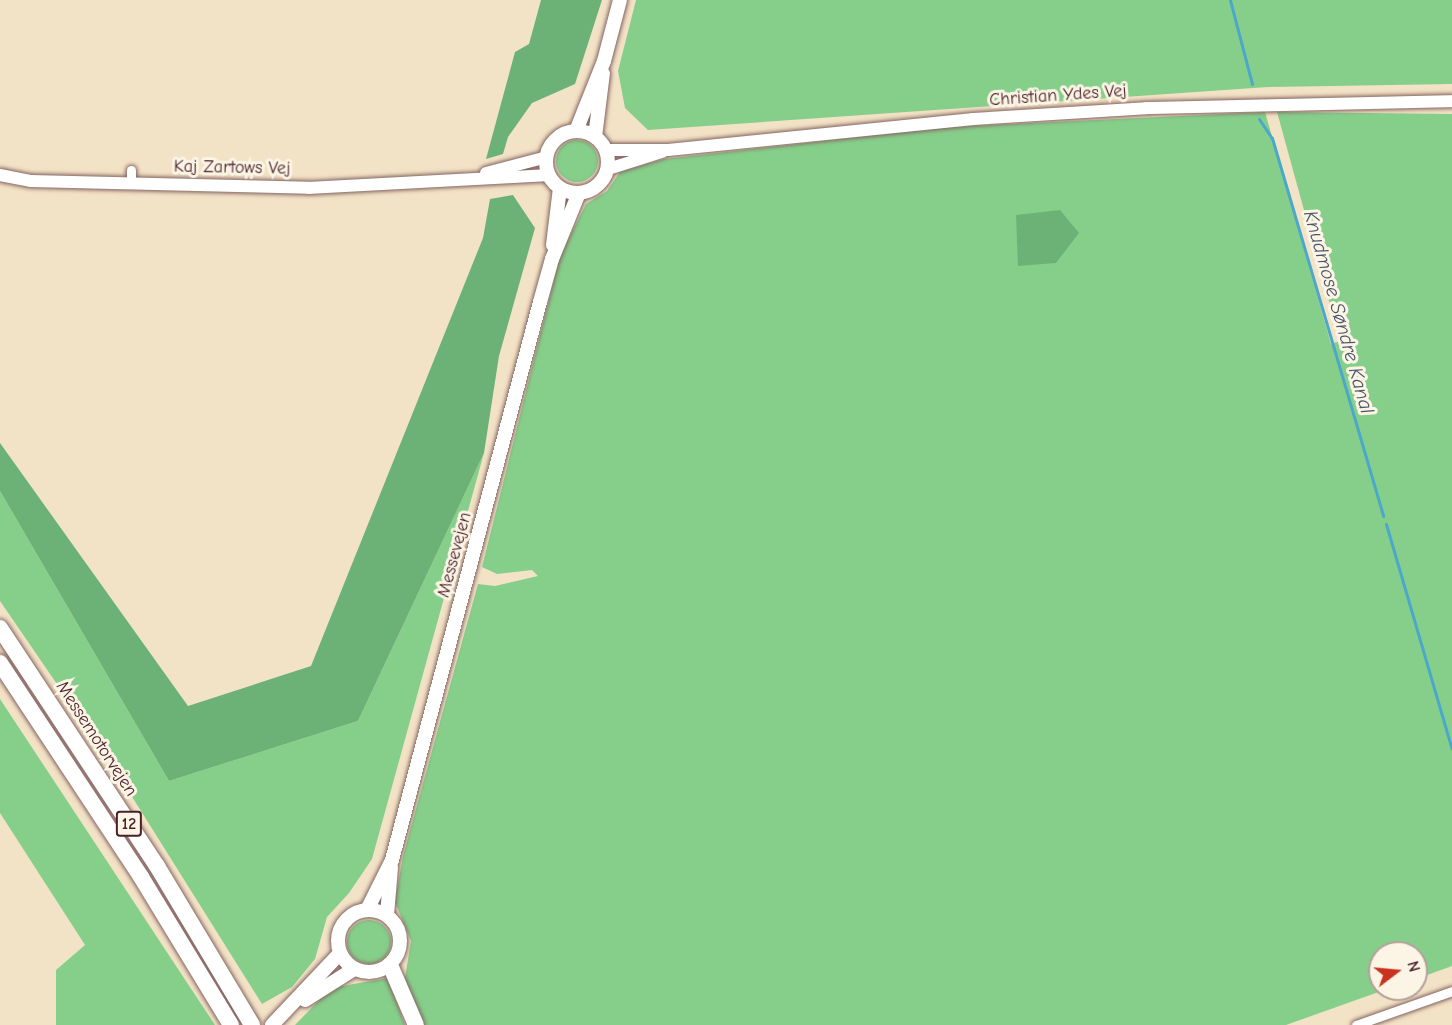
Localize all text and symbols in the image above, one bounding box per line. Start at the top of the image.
street label: Christian Ydes Vej [989,80,1127,112]
street label: Kaj Zartows Vej [174,156,290,180]
water label: Knudmose Søndre Kanal [1299,208,1379,416]
street label: Messevejen [433,510,477,600]
street label: Messemotorvejen [51,677,141,801]
road number: 12 [116,811,142,837]
north arrow [1368,941,1428,1001]
text: N [1403,959,1423,974]

